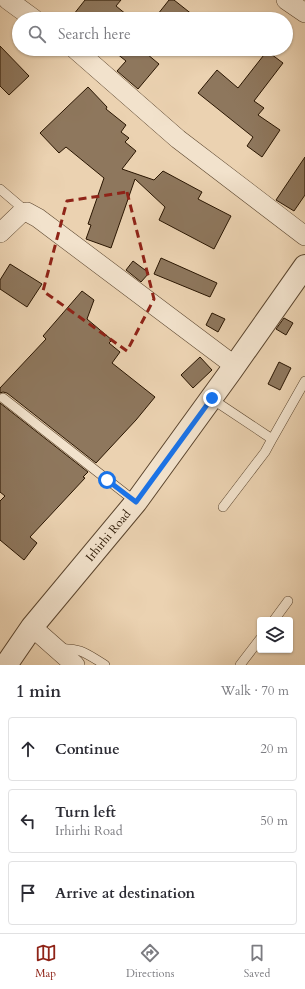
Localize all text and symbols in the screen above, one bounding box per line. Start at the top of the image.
search box [12,12,293,56]
icon: search [26,23,48,45]
text: Search here [58,24,131,44]
route end [203,389,221,407]
route start [98,471,116,489]
street label: Irhirhi Road [82,506,135,565]
map controls [257,617,293,653]
button: layers [257,617,293,653]
text: 1 min [16,680,61,703]
text: Walk · 70 m [221,682,289,700]
icon: ahead [17,738,39,760]
text: Continue [55,739,120,759]
text: 20 m [260,740,288,758]
text: Turn left [55,802,116,822]
icon: left [17,810,39,832]
text: 50 m [260,812,288,830]
text: Irhirhi Road [55,822,123,840]
icon: arrive [17,882,39,904]
text: Arrive at destination [55,883,195,903]
tab: Map [35,942,57,981]
tab: Directions [126,942,174,981]
tab: Saved [244,942,270,981]

